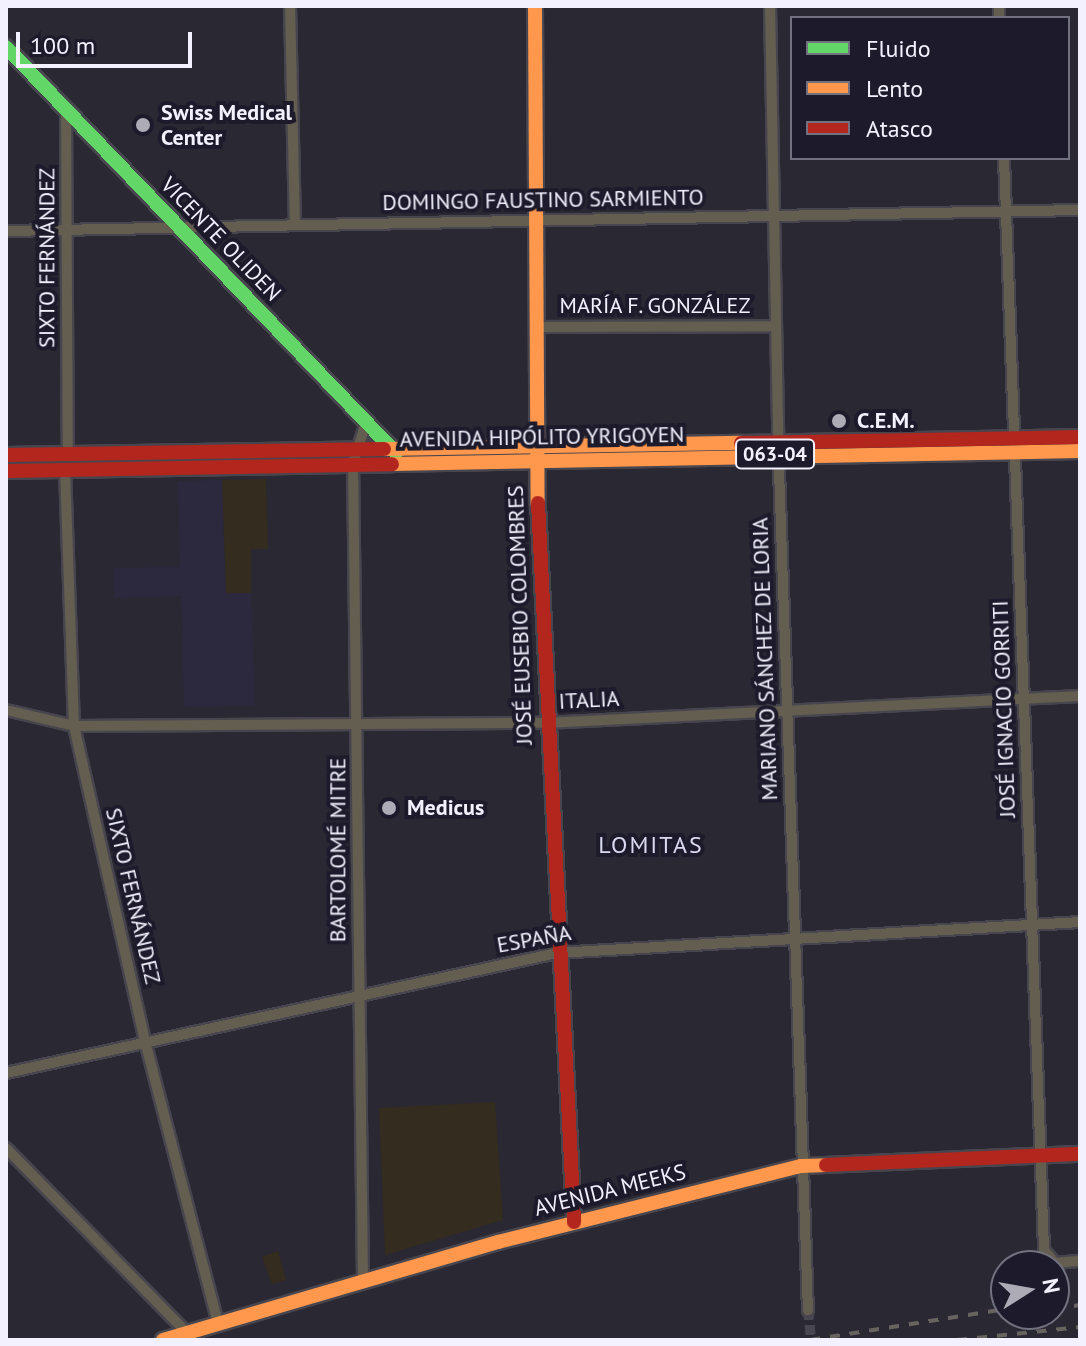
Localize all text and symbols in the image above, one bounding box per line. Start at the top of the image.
scale bar [20,16,196,66]
legend [790,16,1070,160]
text: 100 m [30,30,95,61]
text: Fluido [866,33,931,64]
text: Lento [866,73,923,104]
place label: Swiss Medical Center [161,99,292,150]
text: Atasco [866,113,933,144]
marker: Swiss Medical Center [132,114,154,136]
street label: SIXTO FERNÁNDEZ [34,168,60,348]
street label: VICENTE OLIDEN [155,172,287,306]
street label: DOMINGO FAUSTINO SARMIENTO [382,184,704,216]
street label: MARÍA F. GONZÁLEZ [558,293,752,319]
place label: C.E.M. [857,408,915,434]
marker: C.E.M. [828,410,850,432]
street label: AVENIDA HIPÓLITO YRIGOYEN [399,421,685,453]
road number: 063-04 [735,438,815,470]
street label: JOSÉ EUSEBIO COLOMBRES [502,485,538,745]
street label: MARIANO SÁNCHEZ DE LORIA [747,517,783,801]
street label: JOSÉ IGNACIO GORRITI [987,600,1021,818]
street label: ITALIA [558,685,620,715]
street label: BARTOLOMÉ MITRE [325,758,351,942]
place label: Medicus [407,795,484,821]
marker: Medicus [378,797,400,819]
street label: SIXTO FERNÁNDEZ [100,805,166,987]
district label: LOMITAS [598,831,704,859]
street label: ESPAÑA [495,919,573,959]
street label: AVENIDA MEEKS [531,1158,689,1222]
north arrow [990,1250,1070,1330]
text: N [1036,1276,1067,1296]

